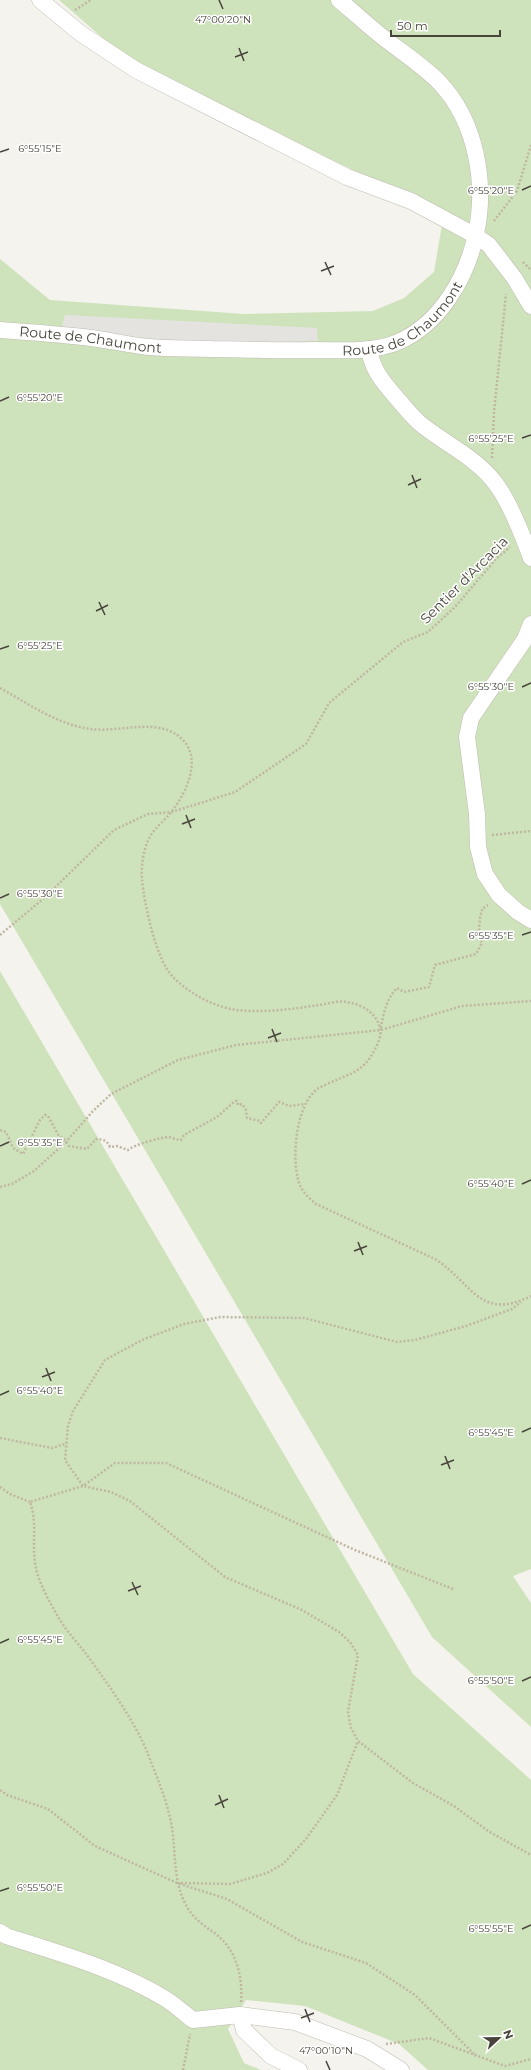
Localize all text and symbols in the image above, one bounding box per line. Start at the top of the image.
scale bar [391,12,500,38]
text: 47°00'20"N [195,13,251,26]
text: 50 m [397,18,428,33]
text: 6°55'15"E [18,142,62,155]
text: 6°55'20"E [468,184,515,197]
street label: Route de Chaumont [342,278,467,359]
street label: Route de Chaumont [19,322,162,357]
text: 6°55'20"E [17,391,64,404]
text: 6°55'25"E [468,432,514,445]
street label: Sentier d'Arcacia [416,532,512,628]
text: 6°55'25"E [17,639,63,652]
text: 6°55'30"E [468,680,514,693]
text: 6°55'30"E [17,887,63,900]
text: 6°55'35"E [468,929,514,942]
text: 6°55'35"E [17,1136,63,1149]
text: 6°55'40"E [468,1177,515,1190]
text: 6°55'40"E [17,1384,64,1397]
text: 6°55'45"E [468,1426,514,1439]
text: 6°55'45"E [17,1633,63,1646]
text: 6°55'50"E [468,1674,514,1687]
text: 6°55'50"E [17,1881,63,1894]
text: 6°55'55"E [468,1922,514,1935]
north arrow [479,2018,519,2058]
text: N [500,2028,516,2041]
text: 47°00'10"N [299,2044,353,2057]

